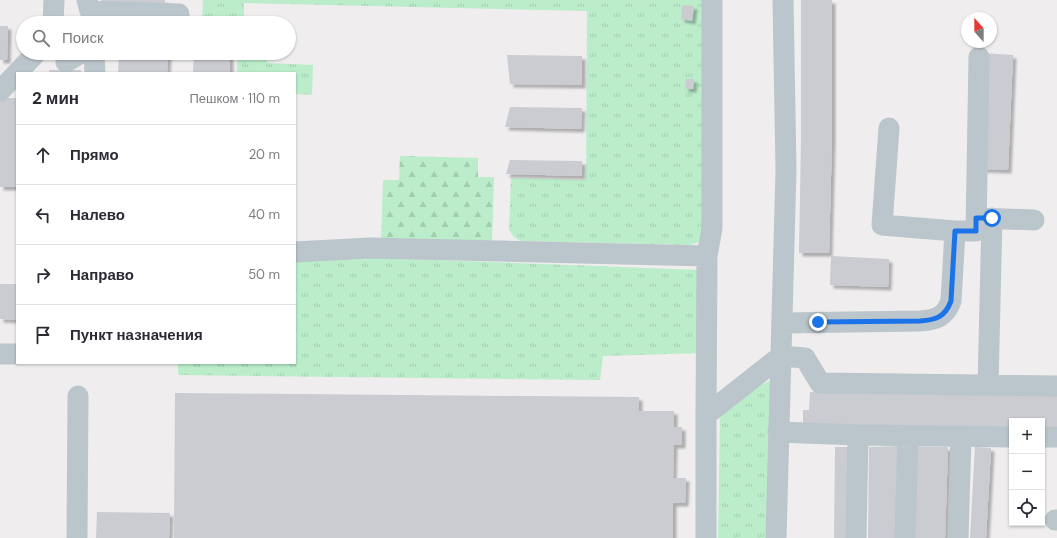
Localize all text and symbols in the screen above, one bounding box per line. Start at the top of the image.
north arrow [961,12,997,48]
search box [16,16,296,60]
icon: search [30,27,52,49]
text: Поиск [62,28,104,48]
text: 2 мин [32,87,79,109]
text: Пешком · 110 m [189,90,280,107]
icon: ahead [32,144,54,166]
text: Прямо [70,145,119,165]
text: 20 m [249,146,280,163]
icon: left [32,204,54,226]
text: Налево [70,205,125,225]
text: 40 m [248,206,280,223]
route start [983,209,1001,227]
icon: right [32,264,54,286]
text: Направо [70,265,134,285]
text: 50 m [248,266,280,283]
route end [809,313,827,331]
icon: arrive [32,324,54,346]
text: Пункт назначения [70,325,203,345]
map controls [1009,418,1045,526]
button: + [1009,418,1045,454]
button: − [1009,454,1045,490]
button: locate [1009,490,1045,526]

